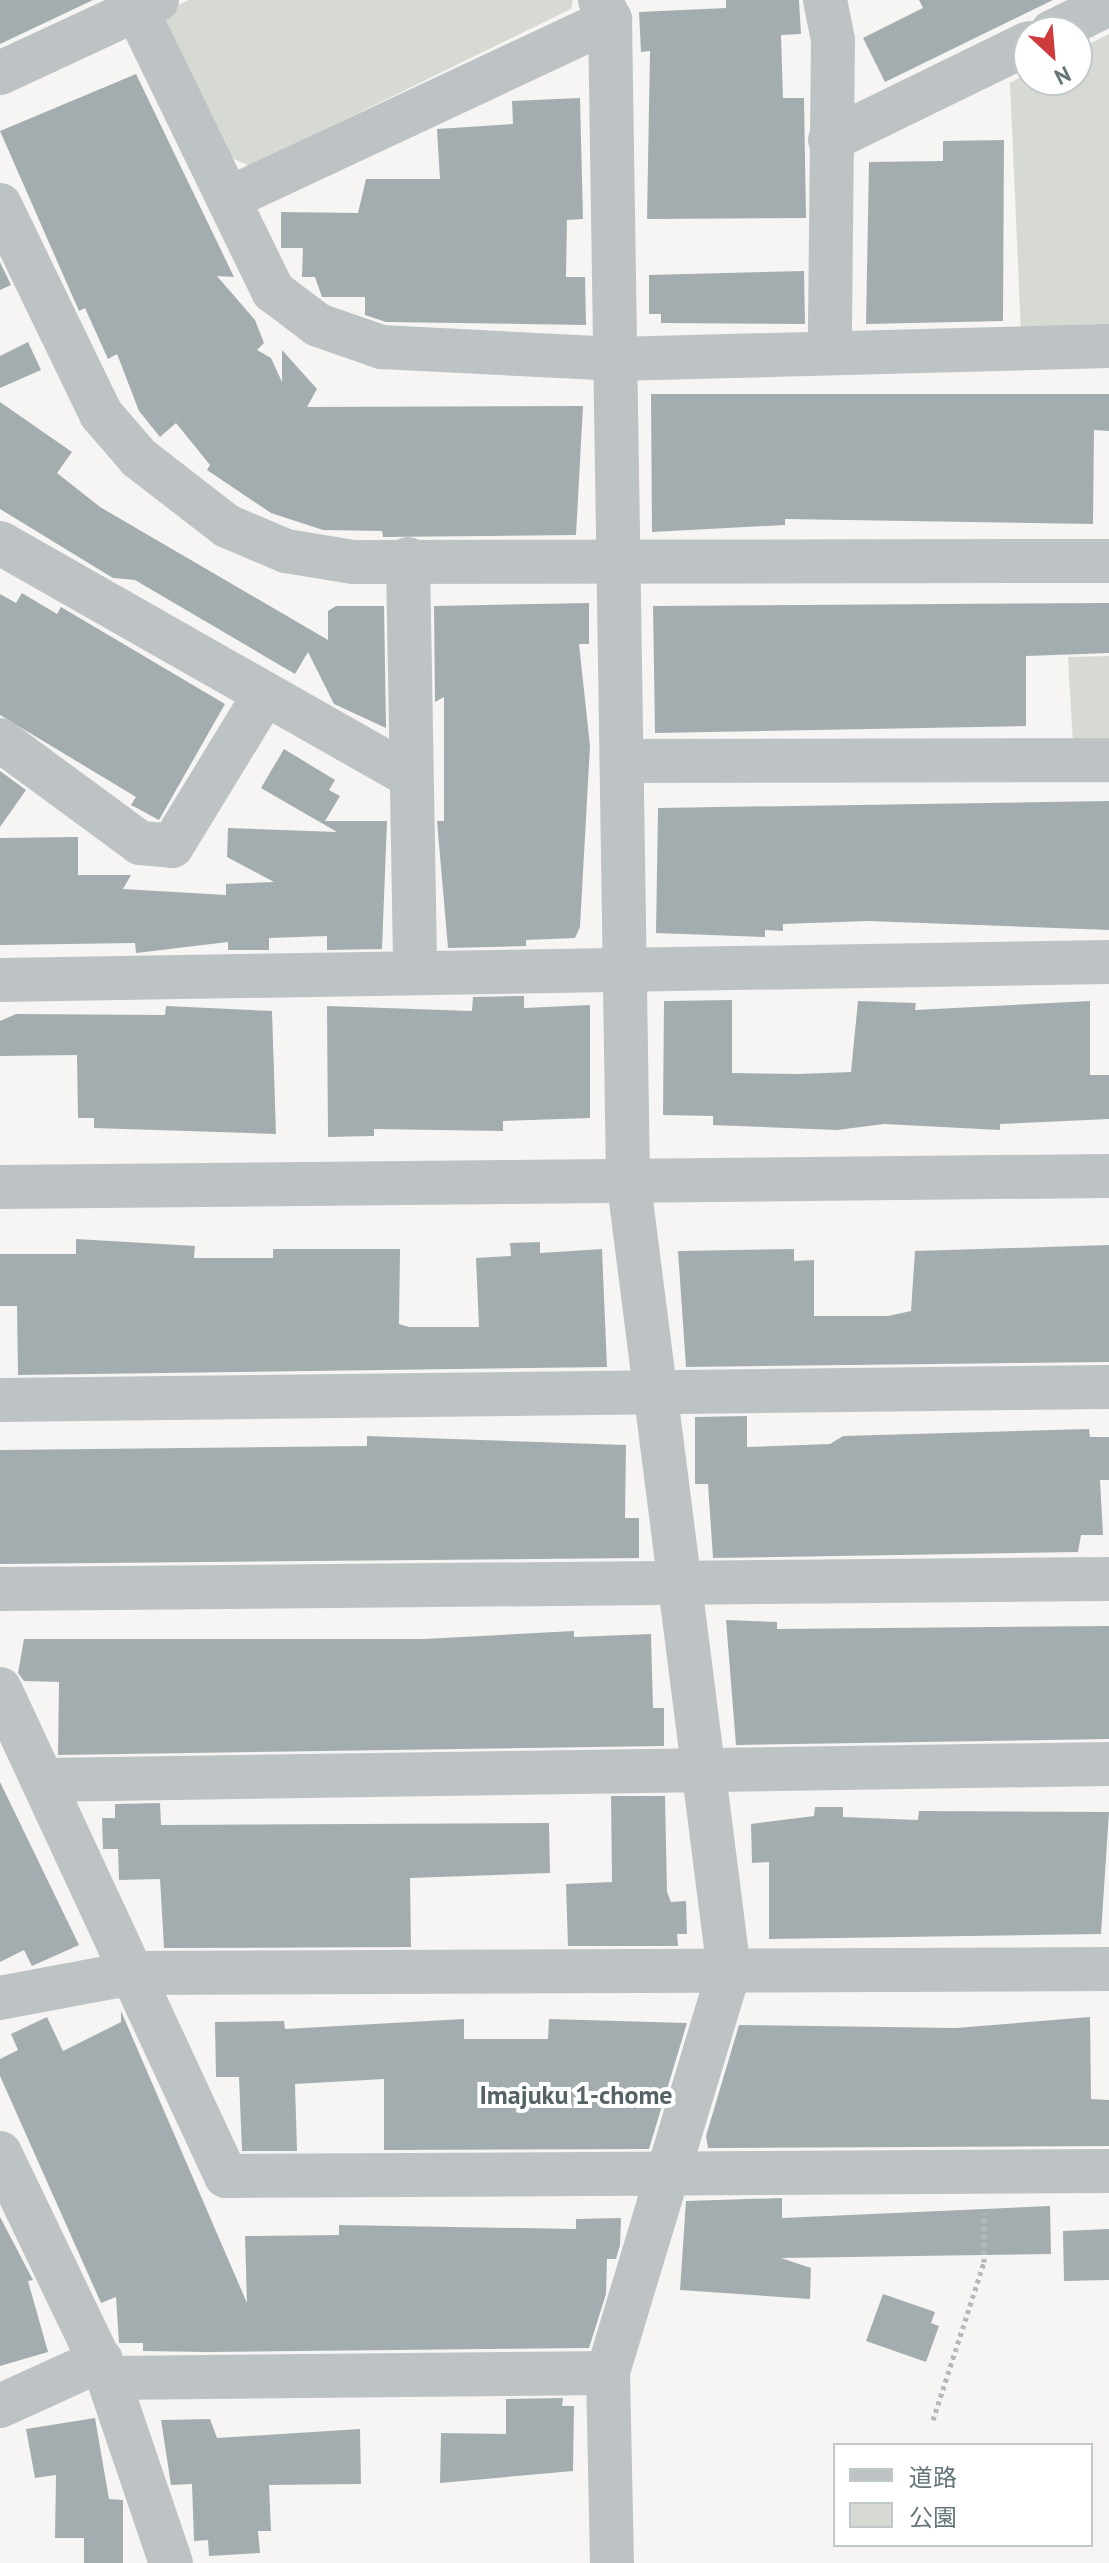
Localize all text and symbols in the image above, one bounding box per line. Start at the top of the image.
north arrow [1013,16,1093,96]
text: N [1050,60,1075,92]
district label: Imajuku 1-chome [479,2079,673,2111]
legend [833,2443,1093,2547]
text: 道路 [909,2462,957,2493]
text: 公園 [909,2502,957,2533]

